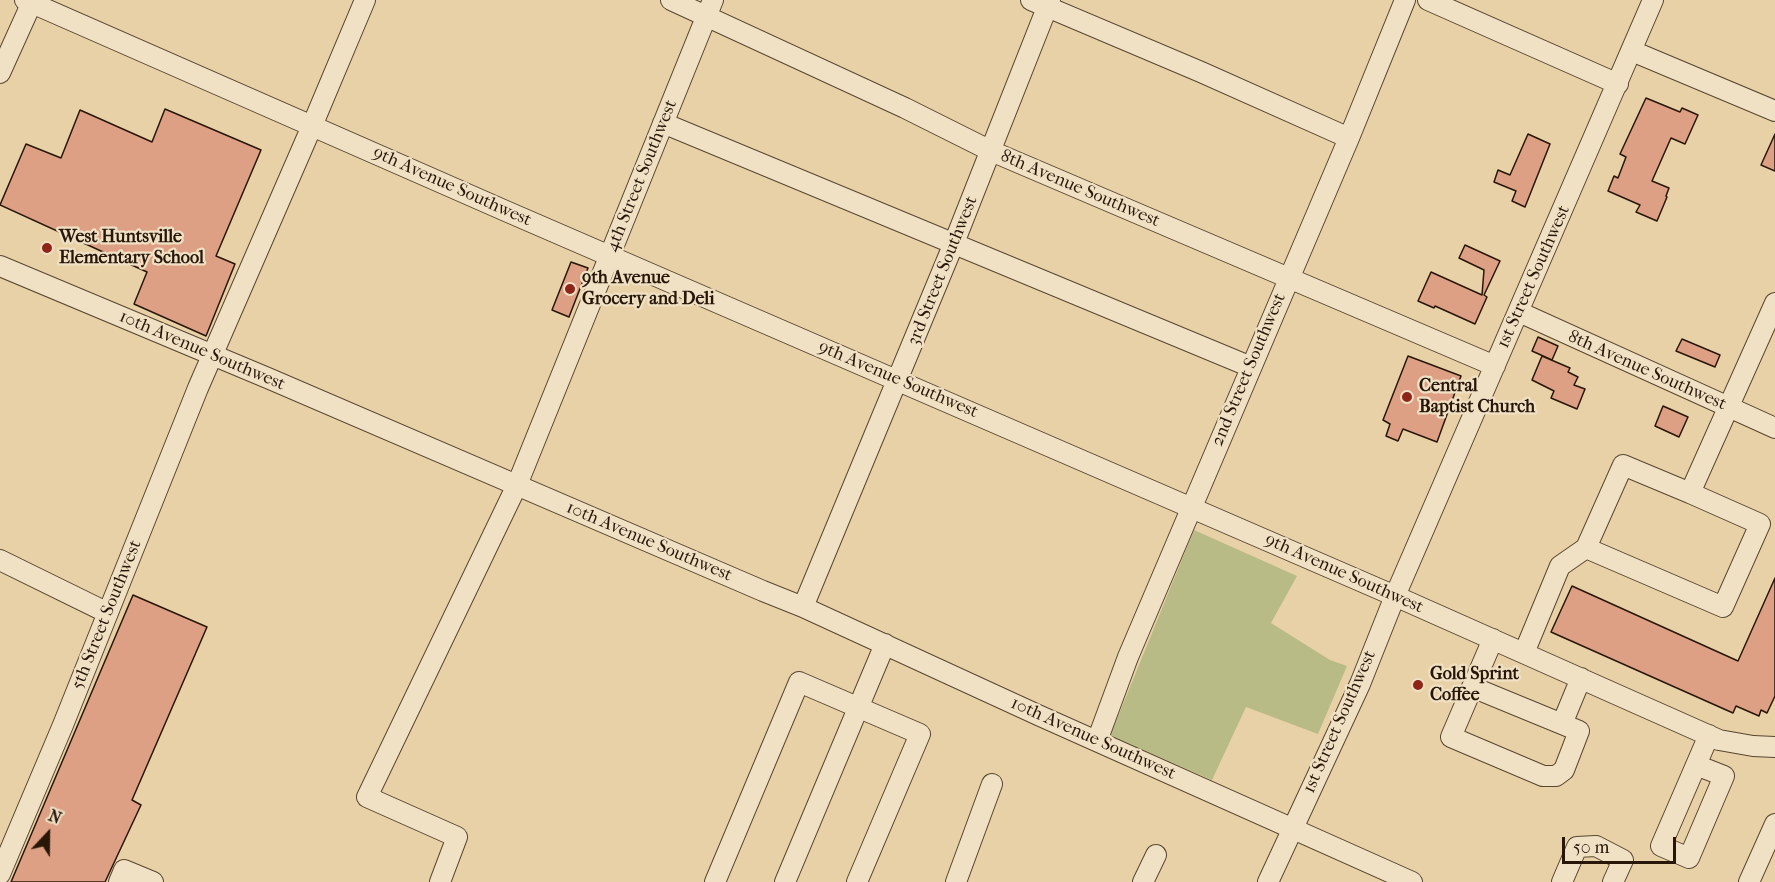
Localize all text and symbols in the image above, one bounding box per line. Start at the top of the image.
street label: 4th Street Southwest [602,97,682,255]
street label: 9th Avenue Southwest [369,142,535,232]
street label: 8th Avenue Southwest [997,146,1163,232]
street label: 3rd Street Southwest [903,193,983,349]
street label: 1st Street Southwest [1493,202,1575,352]
place label: West Huntsville Elementary School [59,227,204,270]
marker: West Huntsville Elementary School [40,241,54,255]
place label: 9th Avenue Grocery and Deli [582,268,715,310]
marker: 9th Avenue Grocery and Deli [563,282,577,296]
street label: 2nd Street Southwest [1207,290,1291,450]
street label: 10th Avenue Southwest [116,306,288,396]
street label: 8th Avenue Southwest [1565,326,1729,416]
street label: 9th Avenue Southwest [815,337,981,423]
place label: Central Baptist Church [1419,376,1535,418]
marker: Central Baptist Church [1400,390,1414,404]
street label: 10th Avenue Southwest [563,497,735,587]
street label: 9th Avenue Southwest [1261,529,1427,619]
street label: 5th Street Southwest [67,537,147,693]
street label: 1st Street Southwest [1299,647,1381,797]
place label: Gold Sprint Coffee [1430,664,1519,706]
marker: Gold Sprint Coffee [1411,678,1425,692]
street label: 10th Avenue Southwest [1007,693,1179,785]
north arrow [18,804,78,864]
text: N [46,806,64,828]
scale bar [1565,825,1679,863]
text: 50 m [1573,837,1609,858]

